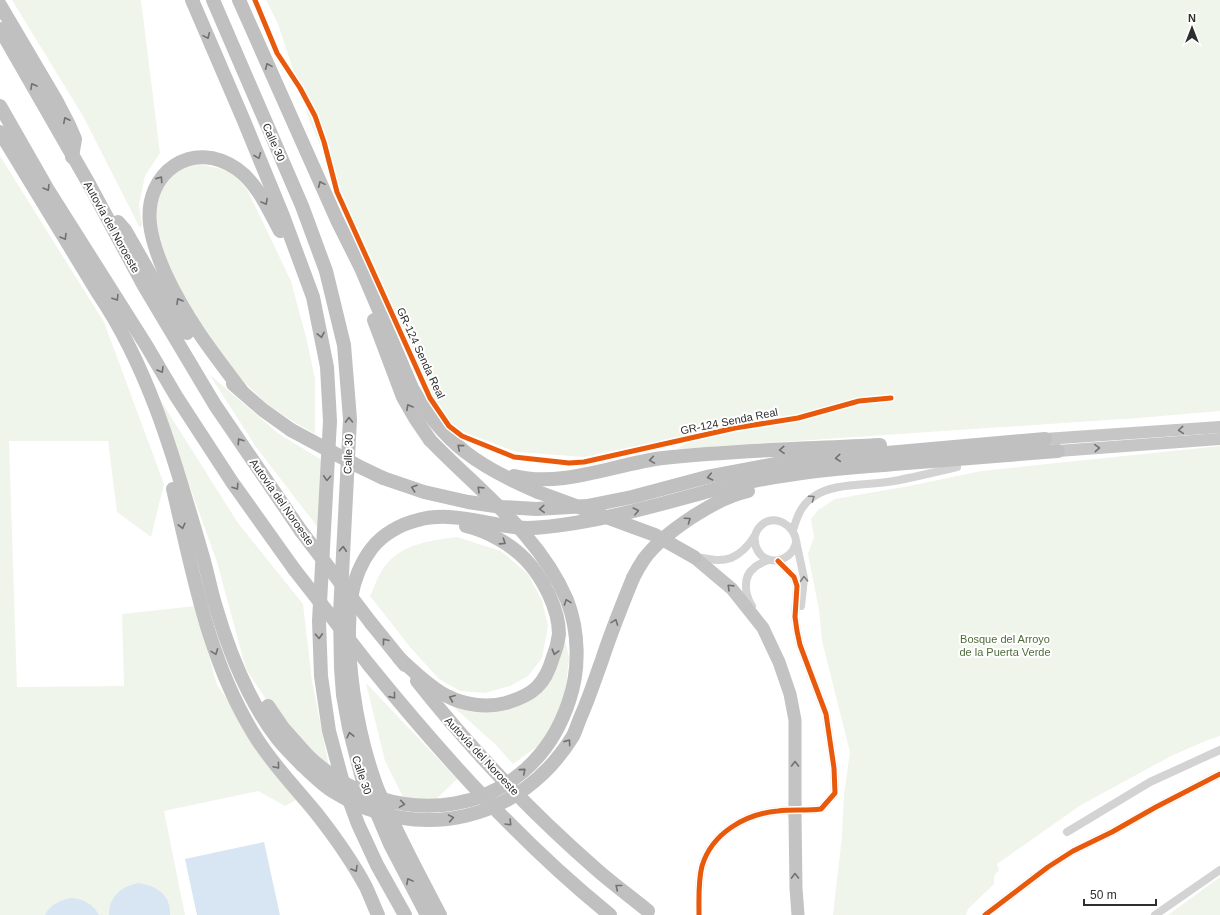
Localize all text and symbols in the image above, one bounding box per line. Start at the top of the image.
north arrow [1172,8,1212,48]
text: N [1188,12,1196,24]
one-way arrow [202,32,210,40]
one-way arrow [265,62,273,70]
one-way arrow [30,83,37,90]
one-way arrow [64,116,71,124]
street label: Calle 30 [260,121,288,163]
one-way arrow [253,151,261,159]
one-way arrow [155,176,163,183]
street label: Autovía del Noroeste [82,179,142,275]
one-way arrow [318,181,326,189]
one-way arrow [42,184,50,191]
one-way arrow [260,198,268,205]
one-way arrow [59,233,67,240]
one-way arrow [112,294,119,301]
one-way arrow [176,298,183,305]
street label: GR-124 Senda Real [395,306,447,400]
one-way arrow [317,332,325,338]
one-way arrow [157,366,164,373]
one-way arrow [406,404,414,412]
street label: GR-124 Senda Real [679,406,779,436]
one-way arrow [345,417,354,423]
one-way arrow [1178,425,1184,434]
street label: Calle 30 [341,434,355,474]
one-way arrow [237,438,245,445]
one-way arrow [1094,444,1100,452]
one-way arrow [457,445,464,452]
one-way arrow [779,446,785,455]
one-way arrow [835,453,841,462]
one-way arrow [649,455,655,464]
street label: Autovía del Noroeste [248,456,316,548]
one-way arrow [707,472,713,480]
one-way arrow [323,475,331,481]
one-way arrow [231,483,239,490]
one-way arrow [410,484,417,493]
one-way arrow [477,486,485,494]
one-way arrow [808,496,815,503]
one-way arrow [539,504,545,513]
one-way arrow [632,508,639,516]
one-way arrow [684,517,691,525]
one-way arrow [177,523,186,530]
one-way arrow [499,538,506,545]
one-way arrow [338,546,347,552]
one-way arrow [799,576,808,582]
one-way arrow [727,584,735,592]
one-way arrow [563,599,571,606]
one-way arrow [611,618,619,625]
one-way arrow [315,633,324,639]
park label: Bosque del Arroyo de la Puerta Verde [959,633,1051,658]
one-way arrow [383,638,390,645]
one-way arrow [211,648,219,655]
one-way arrow [551,648,560,655]
one-way arrow [389,691,396,698]
one-way arrow [449,695,456,703]
street label: Autovía del Noroeste [443,714,521,798]
one-way arrow [347,731,355,738]
one-way arrow [563,740,570,747]
street label: Calle 30 [350,754,374,796]
one-way arrow [273,761,280,768]
one-way arrow [791,761,799,767]
one-way arrow [519,768,526,775]
one-way arrow [399,799,405,808]
one-way arrow [448,814,454,823]
one-way arrow [504,818,512,826]
one-way arrow [351,865,358,872]
one-way arrow [791,873,800,879]
one-way arrow [406,877,414,885]
scale bar [1084,881,1156,907]
one-way arrow [615,884,622,891]
text: 50 m [1090,888,1117,902]

